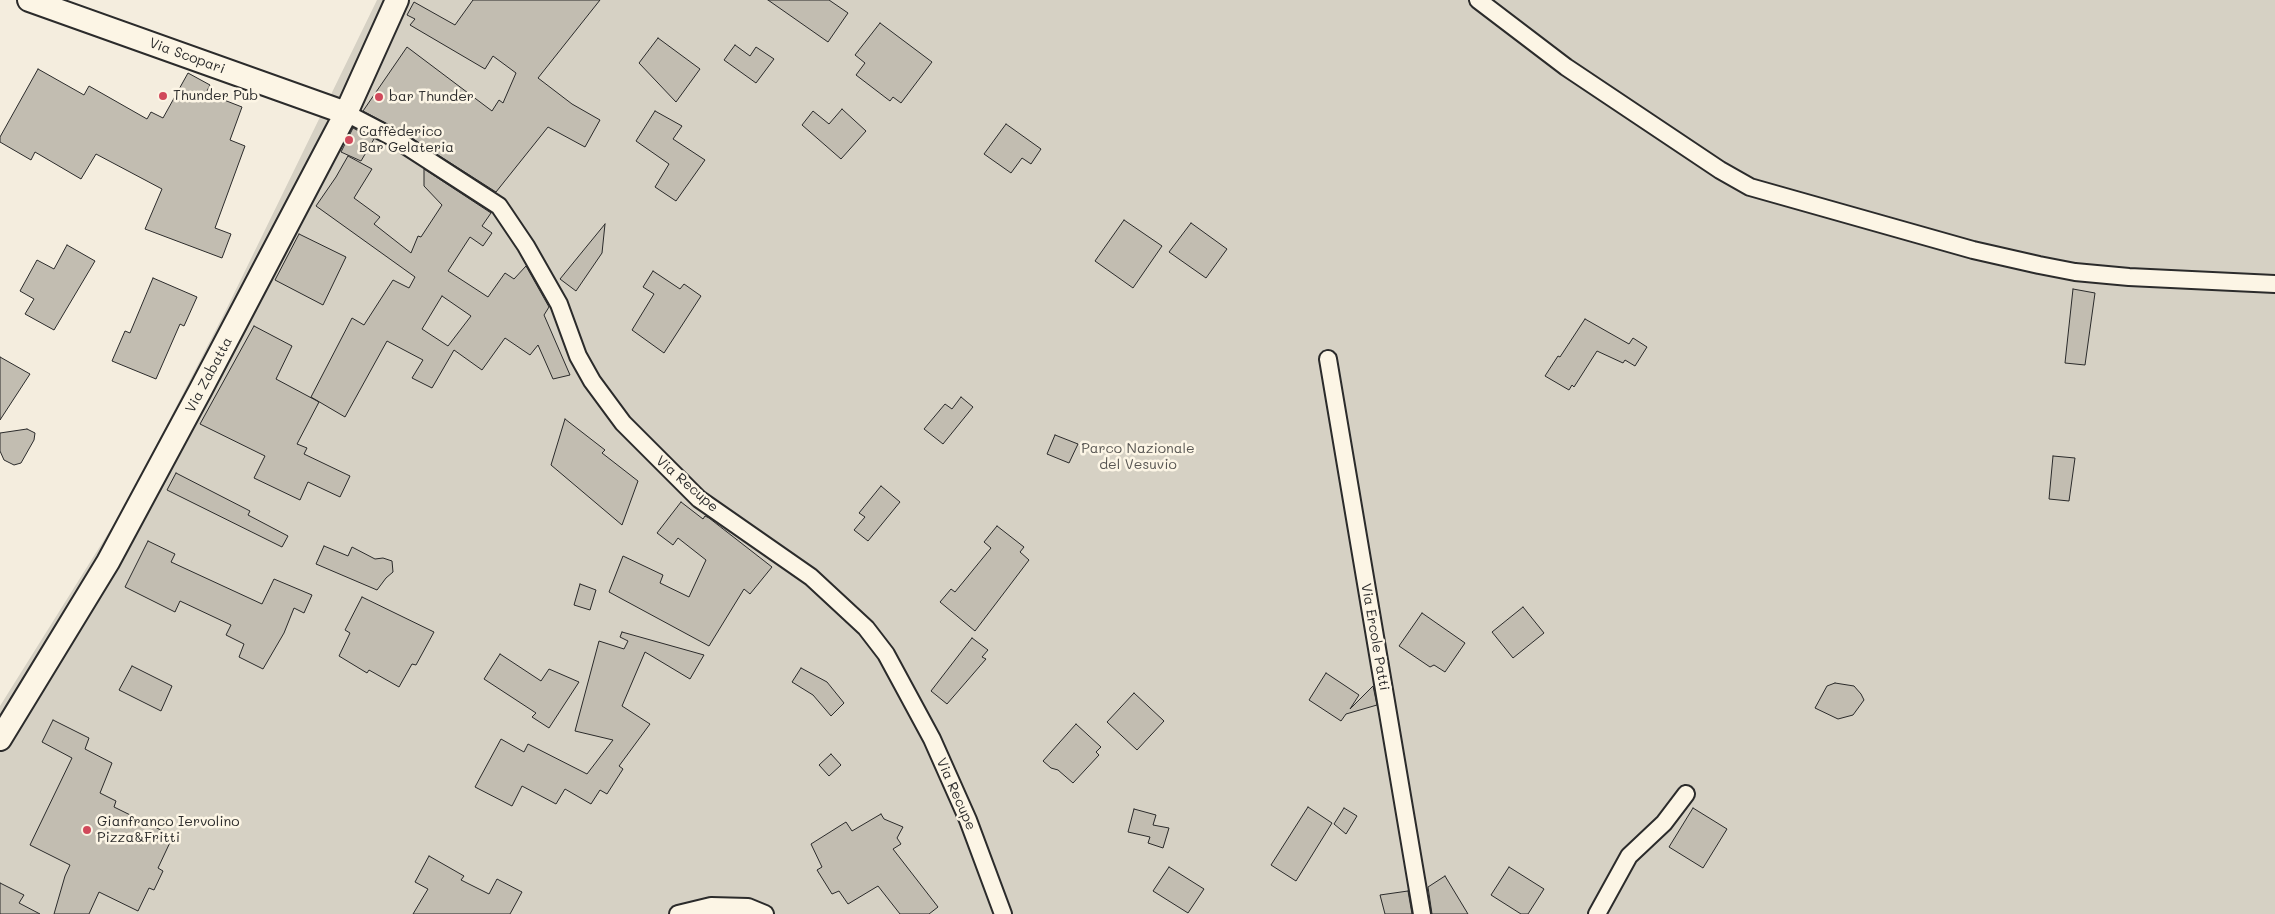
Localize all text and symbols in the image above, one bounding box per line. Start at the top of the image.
street label: Via Scopari [147,34,227,78]
place label: Thunder Pub [173,88,258,104]
place label: bar Thunder [389,89,474,105]
marker: Thunder Pub [157,90,169,102]
marker: bar Thunder [373,91,385,103]
place label: Caffèderico Bar Gelateria [359,124,454,156]
marker: Caffèderico Bar Gelateria [343,134,355,146]
street label: Via Zabatta [182,334,236,416]
park label: Parco Nazionale del Vesuvio [1081,441,1195,474]
street label: Via Recupe [652,452,722,516]
street label: Via Ercole Patti [1357,582,1393,692]
street label: Via Recupe [933,755,979,833]
place label: Gianfranco Iervolino Pizza&Fritti [97,814,239,846]
marker: Gianfranco Iervolino Pizza&Fritti [81,824,93,836]

